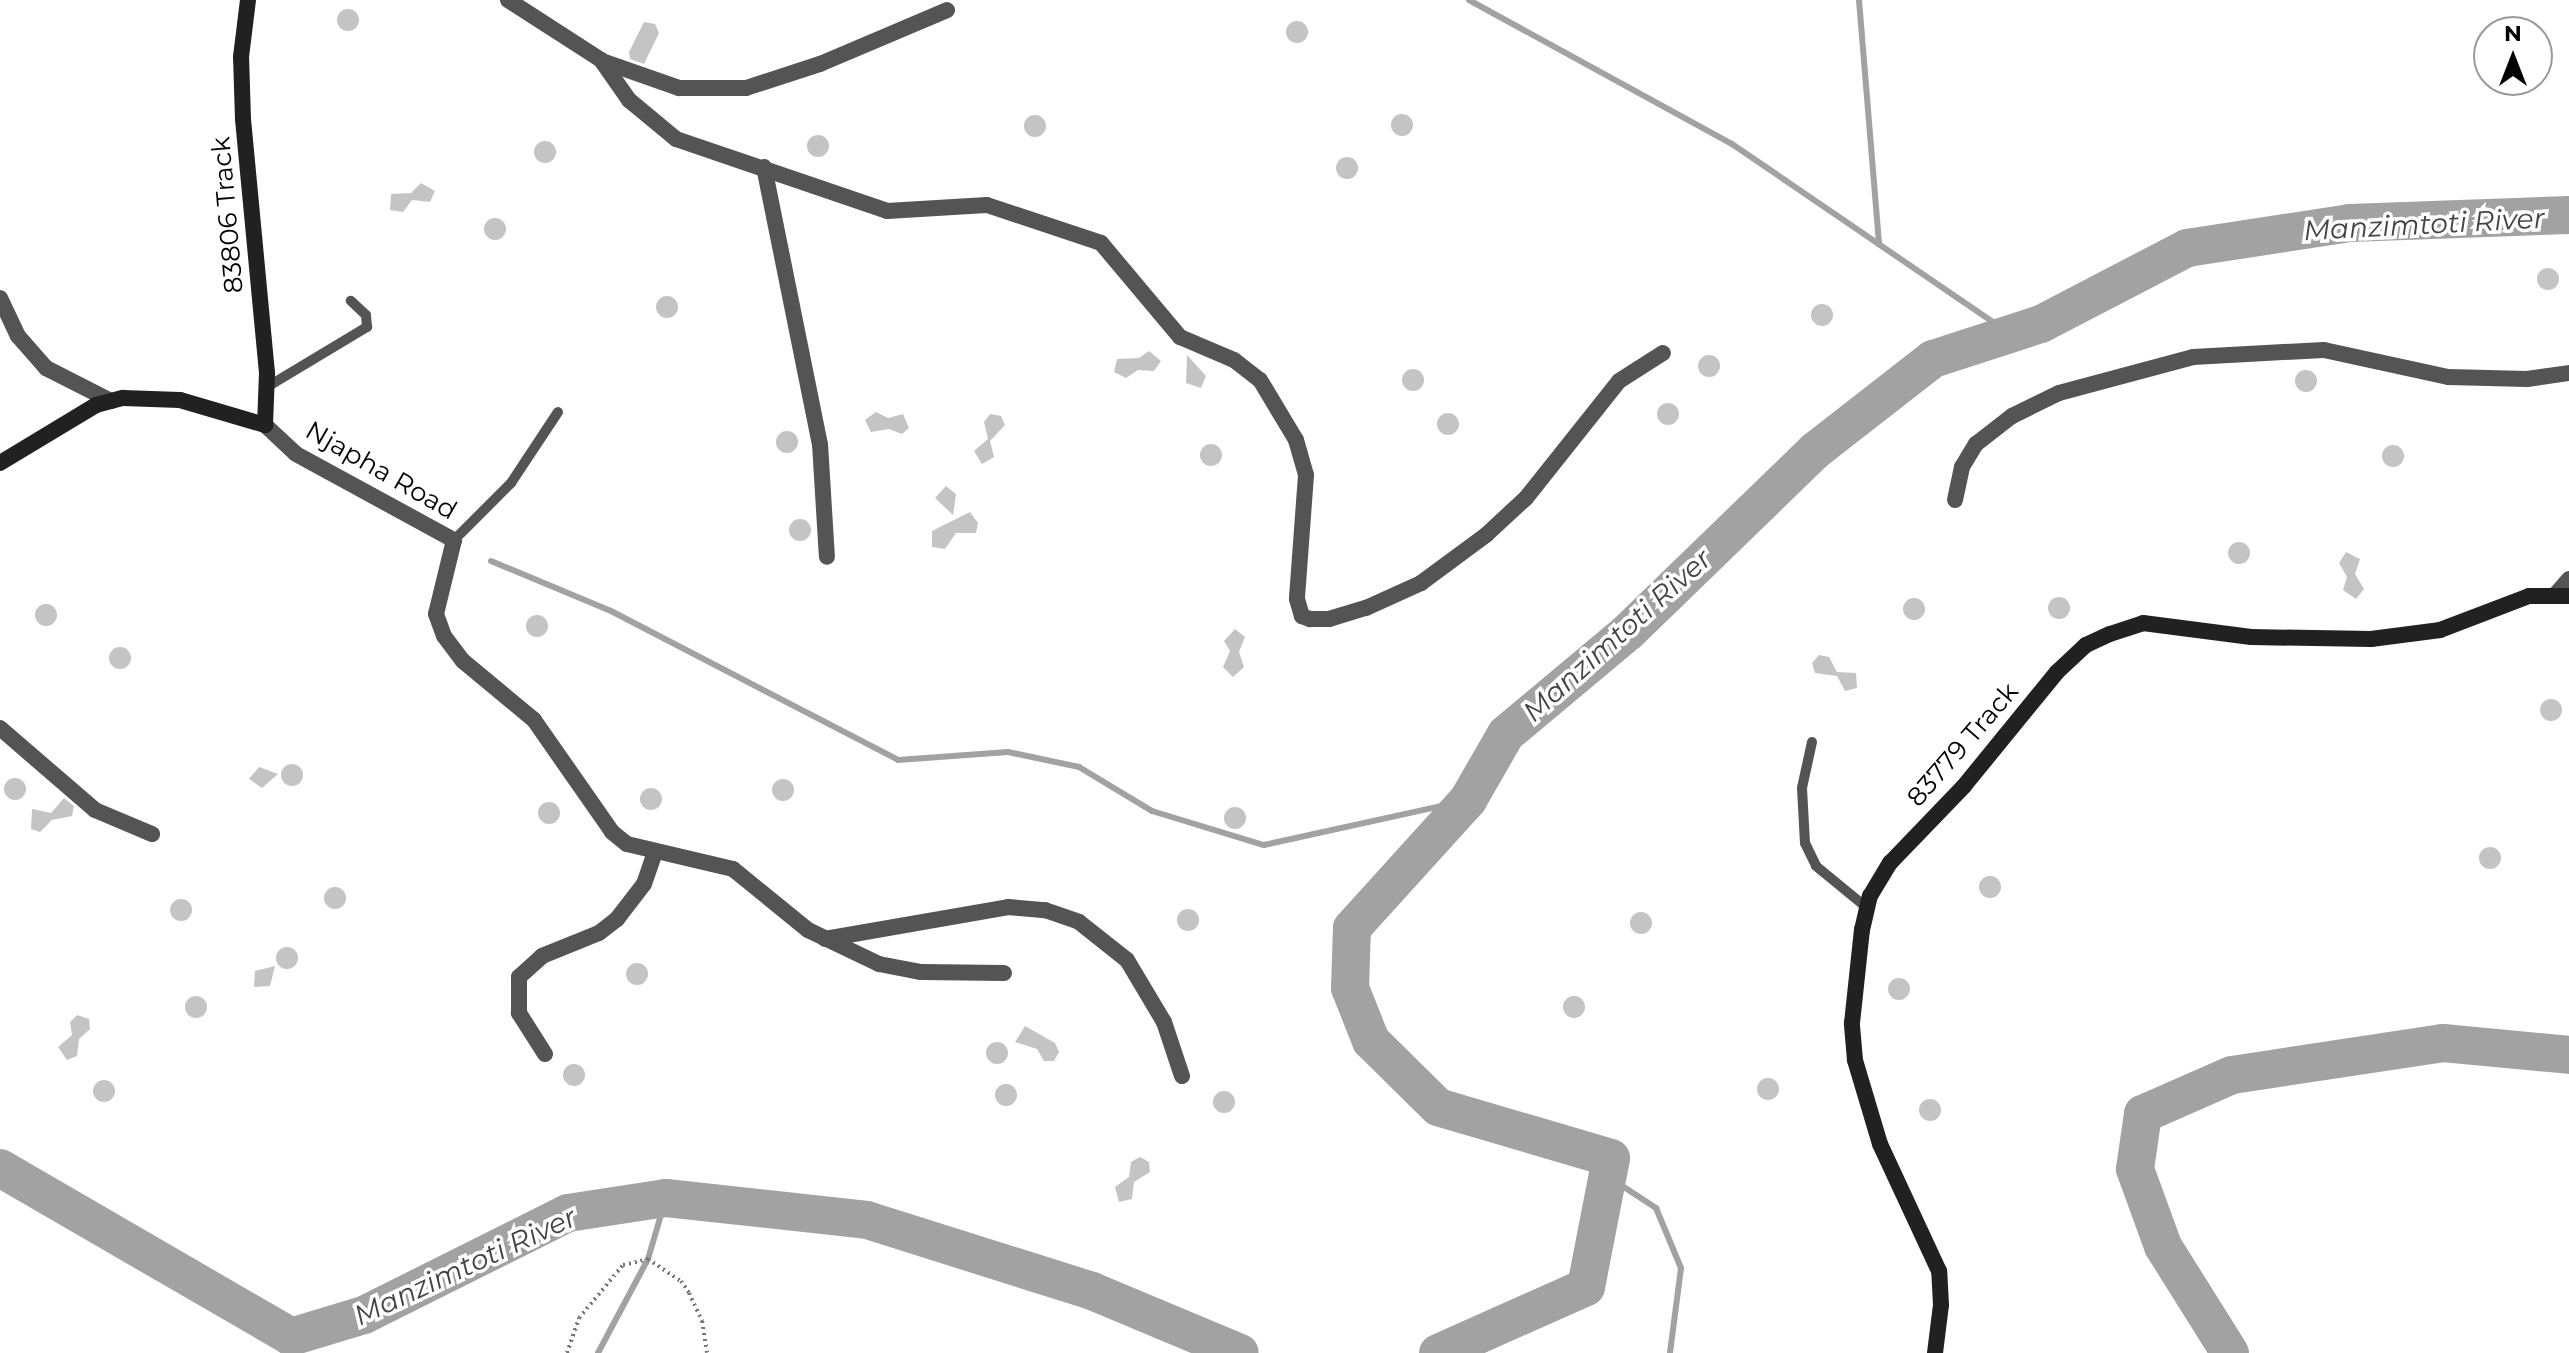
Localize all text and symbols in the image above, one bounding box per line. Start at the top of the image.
north arrow [2473,16,2553,96]
text: N [2504,20,2522,47]
street label: 83806 Track [206,135,250,295]
water label: Manzimtoti River [2303,201,2545,247]
street label: Njapha Road [300,415,462,527]
water label: Manzimtoti River [1516,542,1718,728]
street label: 83779 Track [1901,677,2025,813]
water label: Manzimtoti River [348,1200,582,1332]

